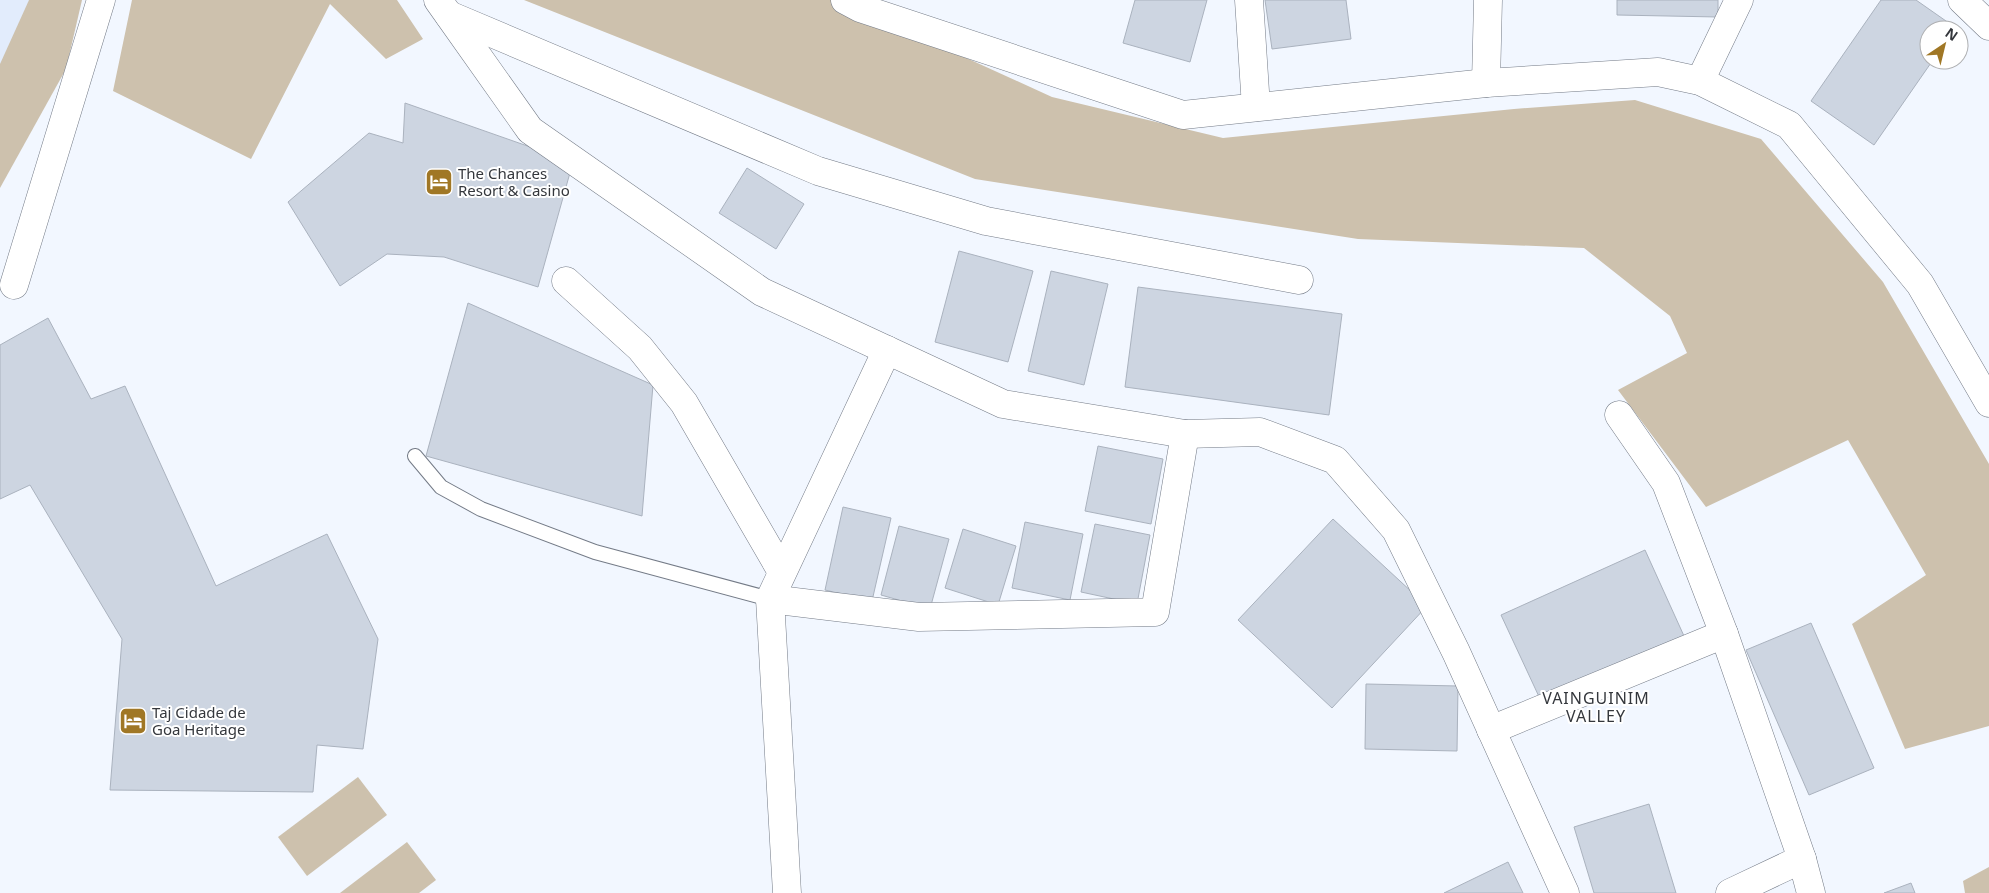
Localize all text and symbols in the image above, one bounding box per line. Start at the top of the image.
north arrow [1919,20,1969,70]
text: N [1942,23,1962,45]
place label: The Chances Resort & Casino [458,163,570,200]
hotel icon: The Chances Resort & Casino [424,167,454,197]
district label: VAINGUINIM VALLEY [1542,687,1650,727]
place label: Taj Cidade de Goa Heritage [152,702,246,739]
hotel icon: Taj Cidade de Goa Heritage [118,706,148,736]

